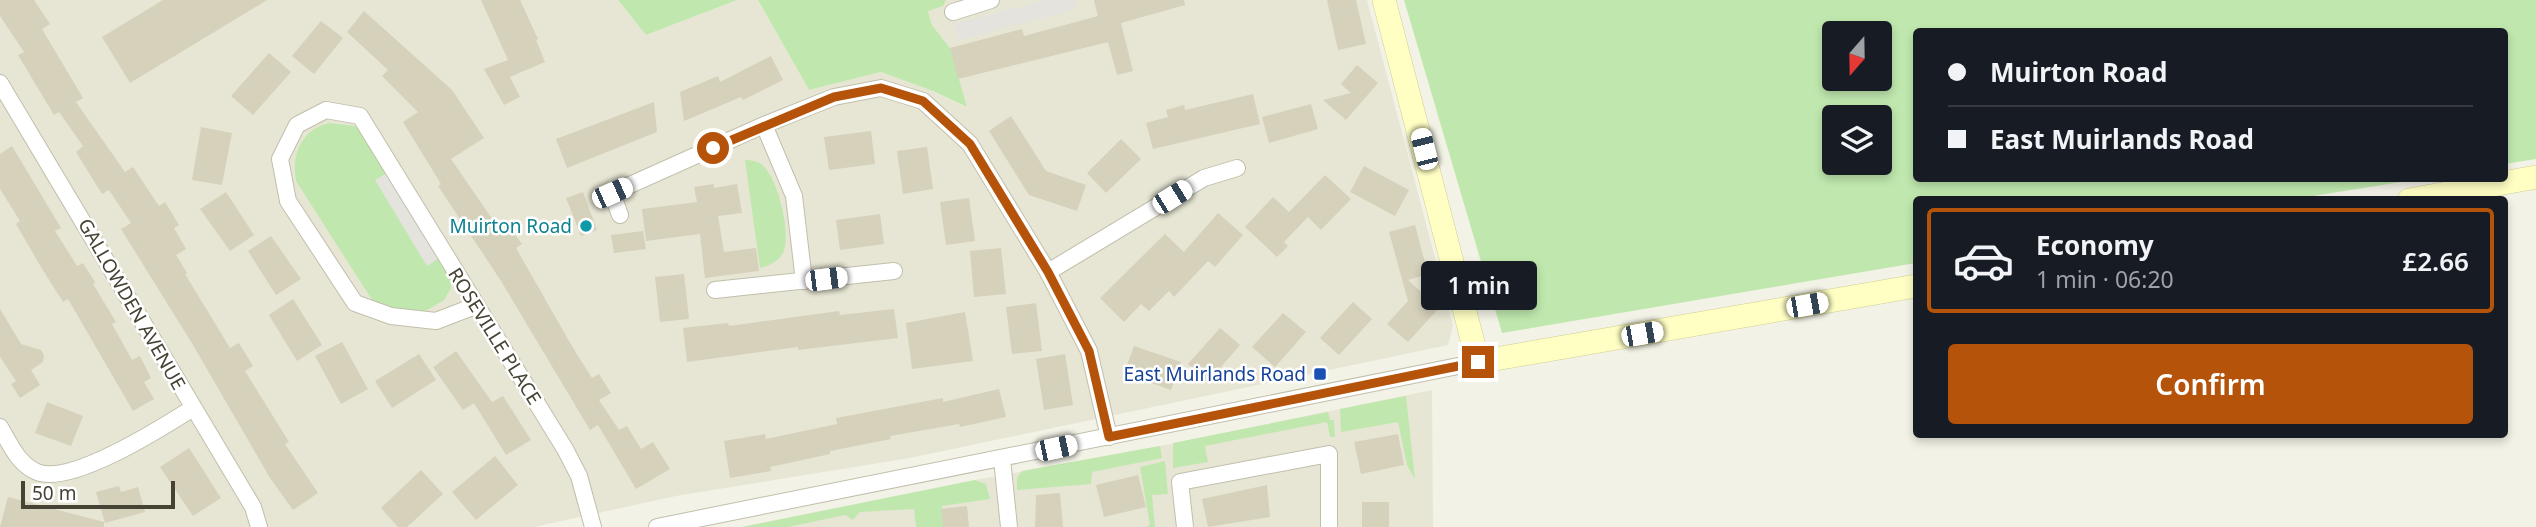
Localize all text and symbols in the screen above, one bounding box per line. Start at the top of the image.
north arrow [1822,21,1892,91]
map controls [1822,21,1892,175]
text: Muirton Road [1990,54,2167,90]
button: layers [1822,105,1892,175]
text: East Muirlands Road [1990,121,2254,157]
car [1409,126,1440,172]
route start [697,132,729,164]
car [589,175,636,211]
car [1149,177,1196,217]
place label: Muirton Road [450,213,572,239]
street label: GALLOWDEN AVENUE [72,214,192,394]
marker: Muirton Road [578,218,594,234]
text: Economy [2036,227,2154,263]
icon: car [1952,229,2015,292]
text: £2.66 [2402,243,2469,279]
callout: 1 min [1420,260,1536,310]
street label: ROSEVILLE PLACE [442,263,548,409]
text: 1 min · 06:20 [2036,263,2174,295]
car [804,266,849,292]
text: 1 min [1448,269,1510,301]
car [1785,291,1830,319]
car [1620,320,1665,348]
button: Confirm [1948,344,2473,424]
route end [1462,346,1494,378]
place label: East Muirlands Road [1123,361,1306,387]
marker: East Muirlands Road [1312,366,1328,382]
car [1034,433,1079,463]
scale bar [21,478,175,510]
text: 50 m [32,480,76,506]

